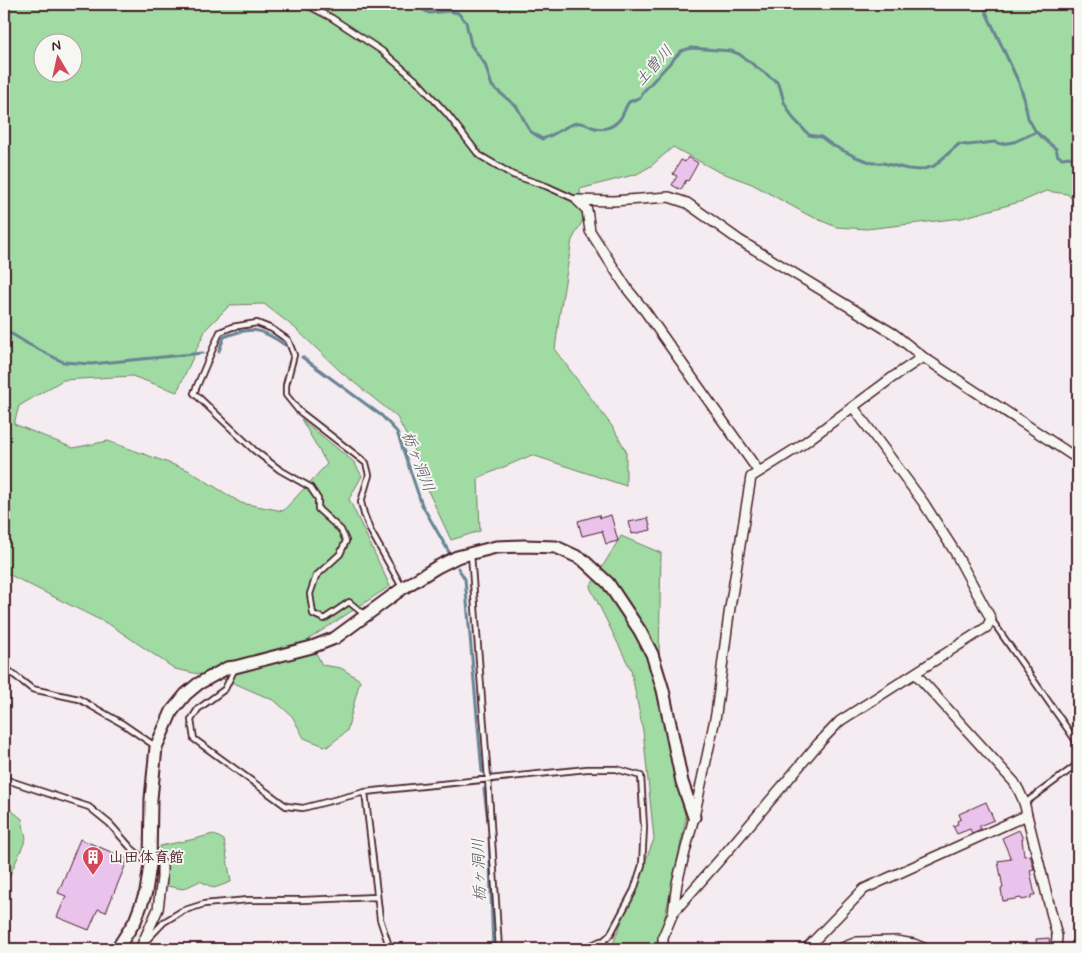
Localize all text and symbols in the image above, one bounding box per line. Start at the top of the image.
north arrow [32,32,82,82]
text: N [50,37,62,56]
water label: 土曽川 [630,41,678,91]
water label: 栃ヶ洞川 [396,428,439,495]
water label: 栃ヶ洞川 [468,838,491,902]
building icon: 山田体育館 [81,845,105,876]
place label: 山田体育館 [109,848,184,868]

